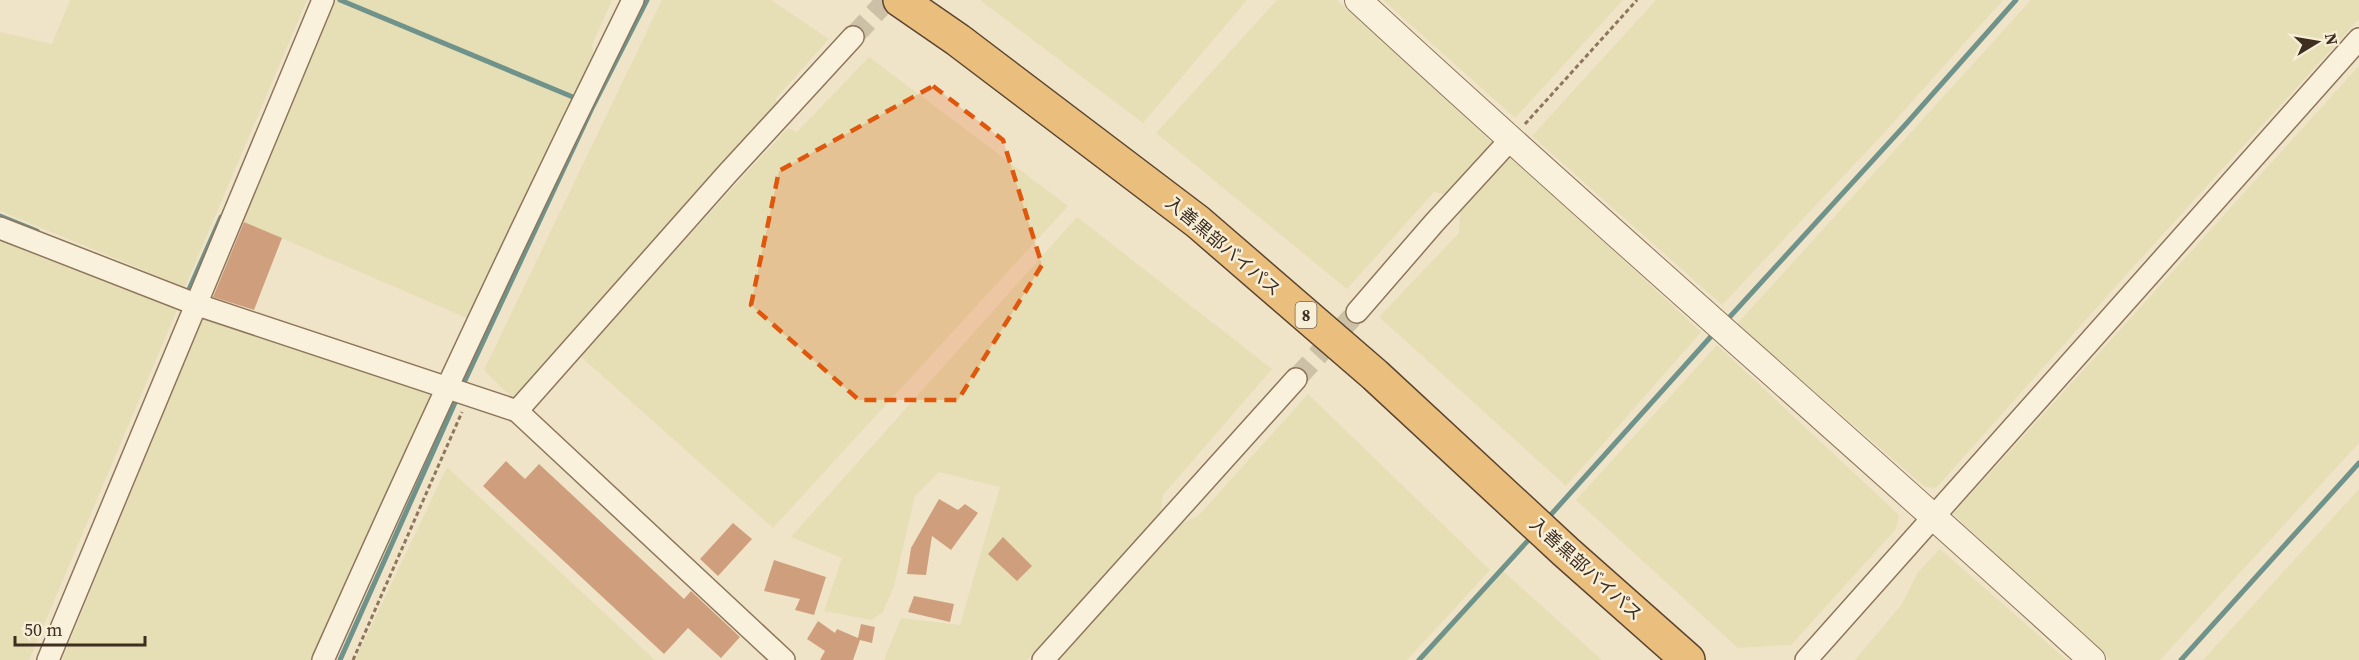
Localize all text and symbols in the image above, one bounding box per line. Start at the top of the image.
north arrow [2287,12,2347,72]
text: N [2320,31,2344,47]
street label: 入善黒部バイパス [1160,190,1286,301]
road number: 8 [1296,302,1316,328]
street label: 入善黒部バイパス [1525,511,1648,626]
scale bar [15,609,146,647]
text: 50 m [24,617,62,642]

